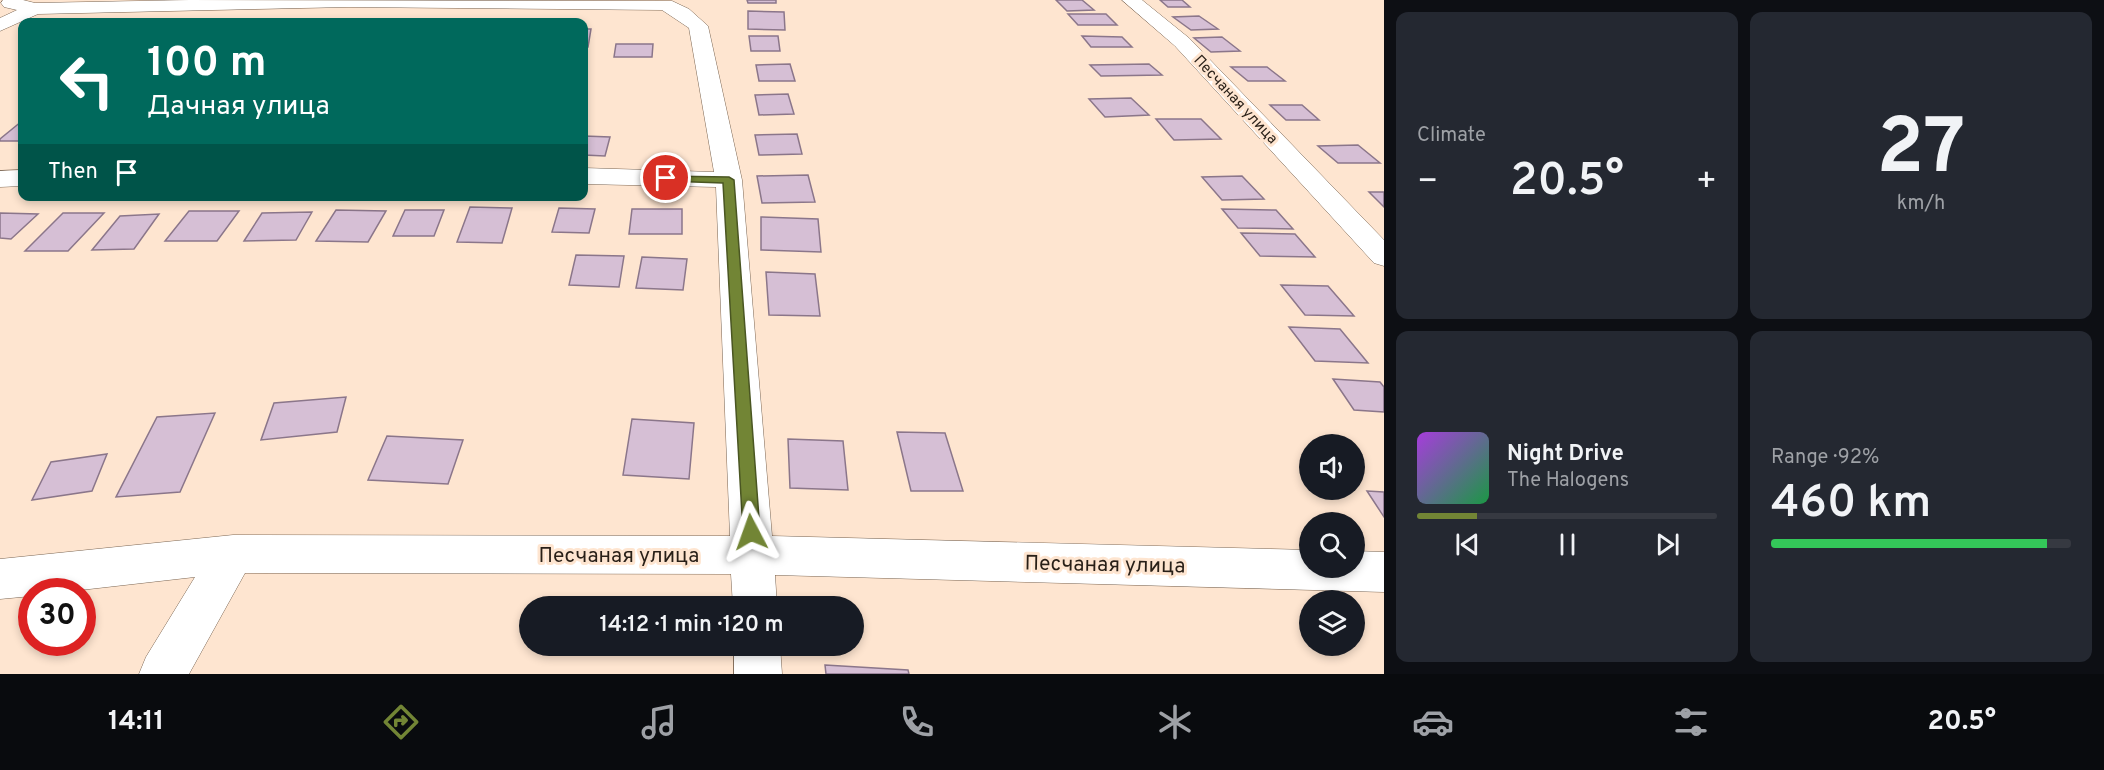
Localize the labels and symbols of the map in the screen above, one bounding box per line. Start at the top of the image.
street label: Песчаная улица [1189,52,1281,149]
pin [640,152,691,203]
position arrow [719,500,783,564]
street label: Песчаная улица [539,543,699,570]
street label: Песчаная улица [1024,551,1186,580]
speed limit sign: 30 [18,578,96,656]

